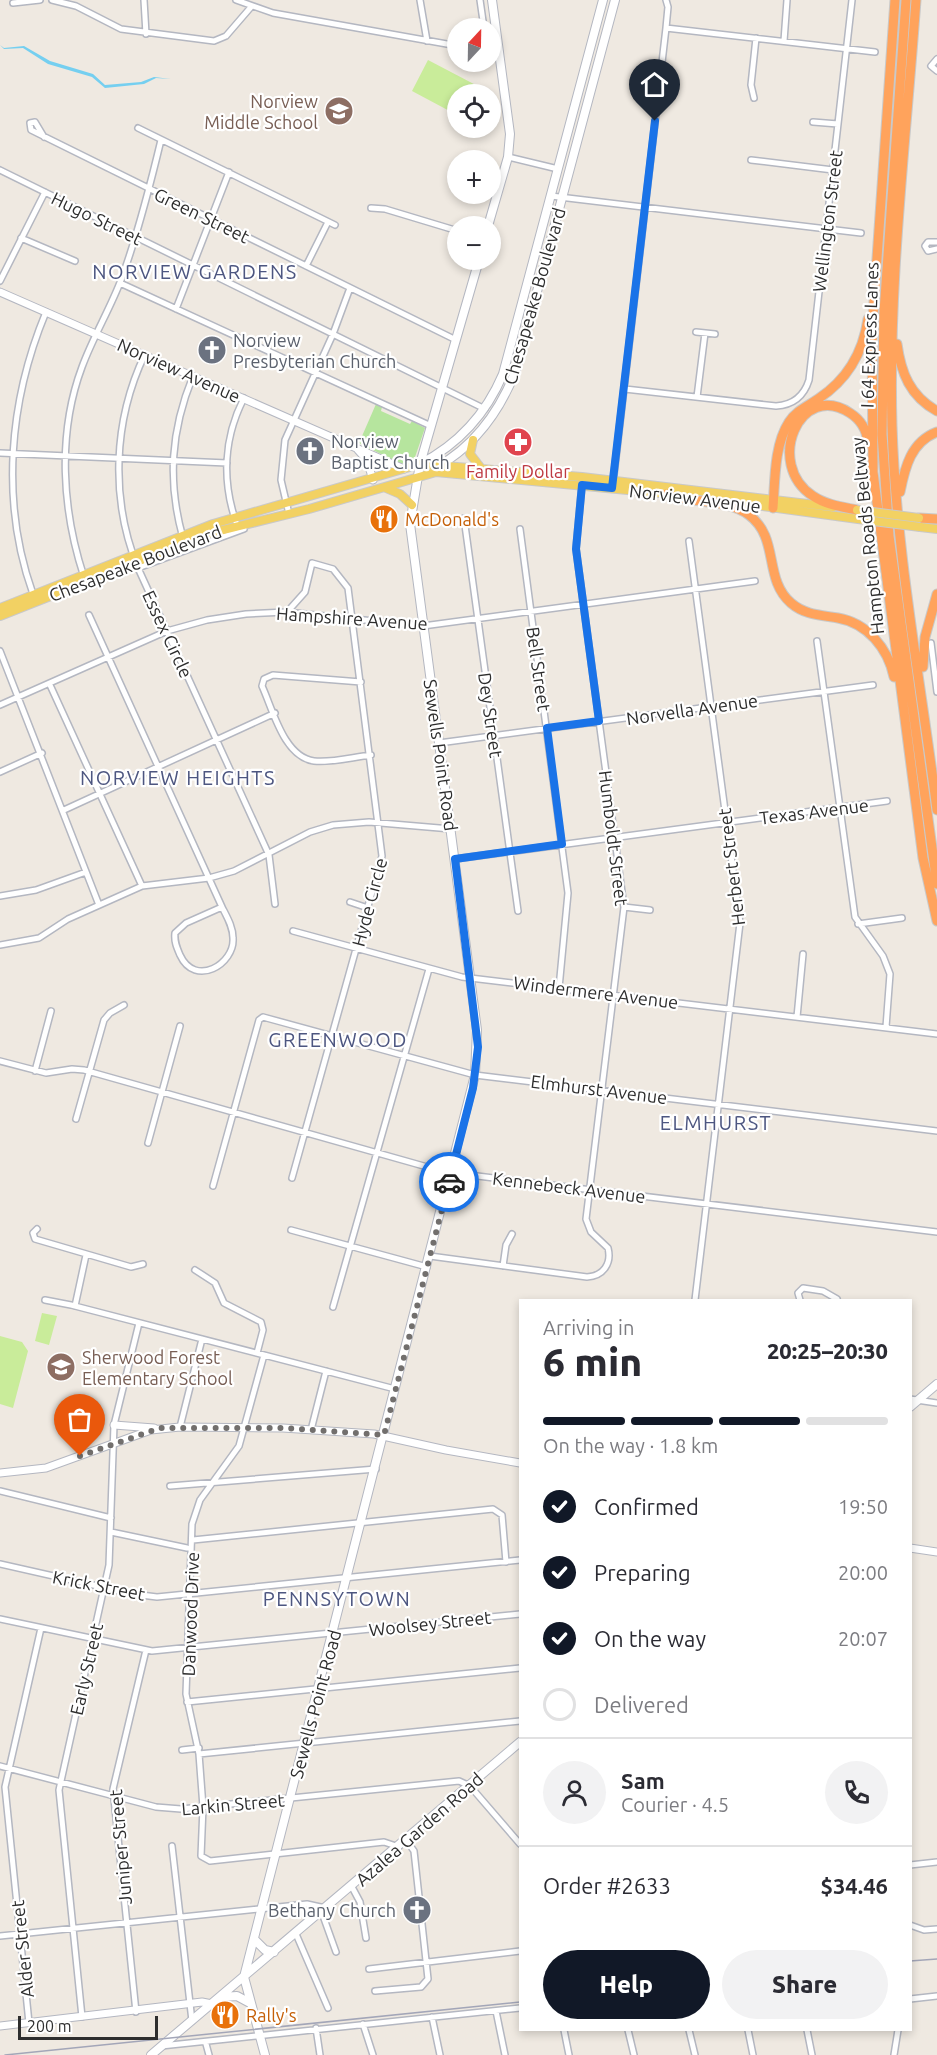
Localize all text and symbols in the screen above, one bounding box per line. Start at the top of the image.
north arrow [447,18,501,72]
map controls [447,18,501,270]
pin [629,59,680,121]
icon: home [638,68,671,101]
button: locate [447,84,501,138]
place label: Norview Middle School [204,91,318,132]
school or university icon: Norview Middle School [323,95,355,127]
street label: Wellington Street [808,149,846,293]
button: + [447,150,501,204]
street label: Green Street [151,183,253,247]
street label: Hugo Street [49,188,145,248]
street label: Chesapeake Boulevard [499,205,569,387]
button: − [447,216,501,270]
district label: NORVIEW GARDENS [92,260,298,283]
street label: I 64 Express Lanes [856,262,882,408]
place label: Norview Presbyterian Church [233,330,396,371]
street label: Norview Avenue [114,334,244,406]
church icon: Norview Presbyterian Church [196,334,228,366]
pharmacy icon: Family Dollar [502,426,534,458]
place label: Norview Baptist Church [331,431,450,472]
church icon: Norview Baptist Church [294,435,326,467]
street label: Hampton Roads Beltway [847,436,887,636]
place label: Family Dollar [466,461,570,481]
street label: Norview Avenue [628,480,762,516]
restaurant icon: McDonald's [368,503,400,535]
place label: McDonald's [405,509,499,529]
street label: Chesapeake Boulevard [46,521,224,605]
street label: Essex Circle [139,587,197,681]
street label: Hampshire Avenue [276,603,428,633]
street label: Bell Street [523,625,555,713]
street label: Dey Street [475,671,507,759]
street label: Sewells Point Road [420,678,462,832]
street label: Norvella Avenue [625,690,759,728]
district label: NORVIEW HEIGHTS [80,766,276,789]
street label: Humboldt Street [596,769,632,907]
street label: Texas Avenue [758,794,870,828]
street label: Herbert Street [714,807,748,927]
street label: Hyde Circle [348,855,390,949]
street label: Windermere Avenue [512,972,680,1012]
district label: GREENWOOD [268,1028,408,1051]
street label: Elmhurst Avenue [530,1071,668,1107]
district label: ELMHURST [660,1111,772,1134]
courier [419,1152,479,1212]
icon: car [433,1166,466,1199]
street label: Kennebeck Avenue [491,1168,647,1206]
text: Arriving in [543,1316,634,1339]
text: 20:25–20:30 [767,1338,888,1363]
text: 6 min [543,1340,642,1383]
place label: Sherwood Forest Elementary School [82,1347,233,1388]
school or university icon: Sherwood Forest Elementary School [45,1351,77,1383]
pin [54,1394,105,1456]
icon: bag [63,1403,96,1436]
text: On the way · 1.8 km [543,1434,718,1457]
icon: check [543,1490,576,1523]
text: Confirmed [594,1494,699,1519]
text: 19:50 [838,1495,888,1518]
street label: Danwood Drive [178,1551,202,1677]
icon: check [543,1556,576,1589]
text: Preparing [594,1560,691,1585]
text: 20:00 [838,1561,888,1584]
street label: Krick Street [51,1566,147,1604]
district label: PENNSYTOWN [263,1587,411,1610]
street label: Woolsey Street [368,1607,492,1639]
street label: Early Street [66,1621,106,1717]
icon: check [543,1622,576,1655]
text: On the way [594,1626,706,1651]
street label: Sewells Point Road [286,1627,344,1781]
text: 20:07 [838,1627,888,1650]
text: Delivered [594,1692,689,1717]
button: person [543,1761,606,1824]
button: phone [825,1761,888,1824]
street label: Azalea Garden Road [351,1768,487,1890]
text: Sam [621,1768,665,1793]
street label: Juniper Street [105,1789,135,1905]
street label: Larkin Street [181,1790,285,1818]
text: Courier · 4.5 [621,1793,729,1816]
text: Order #2633 [543,1873,671,1898]
text: $34.46 [821,1873,888,1898]
church icon: Bethany Church [401,1894,433,1926]
street label: Alder Street [7,1899,37,1999]
place label: Bethany Church [268,1900,396,1920]
button: Help [543,1950,710,2019]
button: Share [722,1950,888,2019]
restaurant icon: Rally's [209,1999,241,2031]
place label: Rally's [246,2005,297,2025]
scale bar [18,2013,158,2040]
text: 200 m [27,2017,72,2035]

